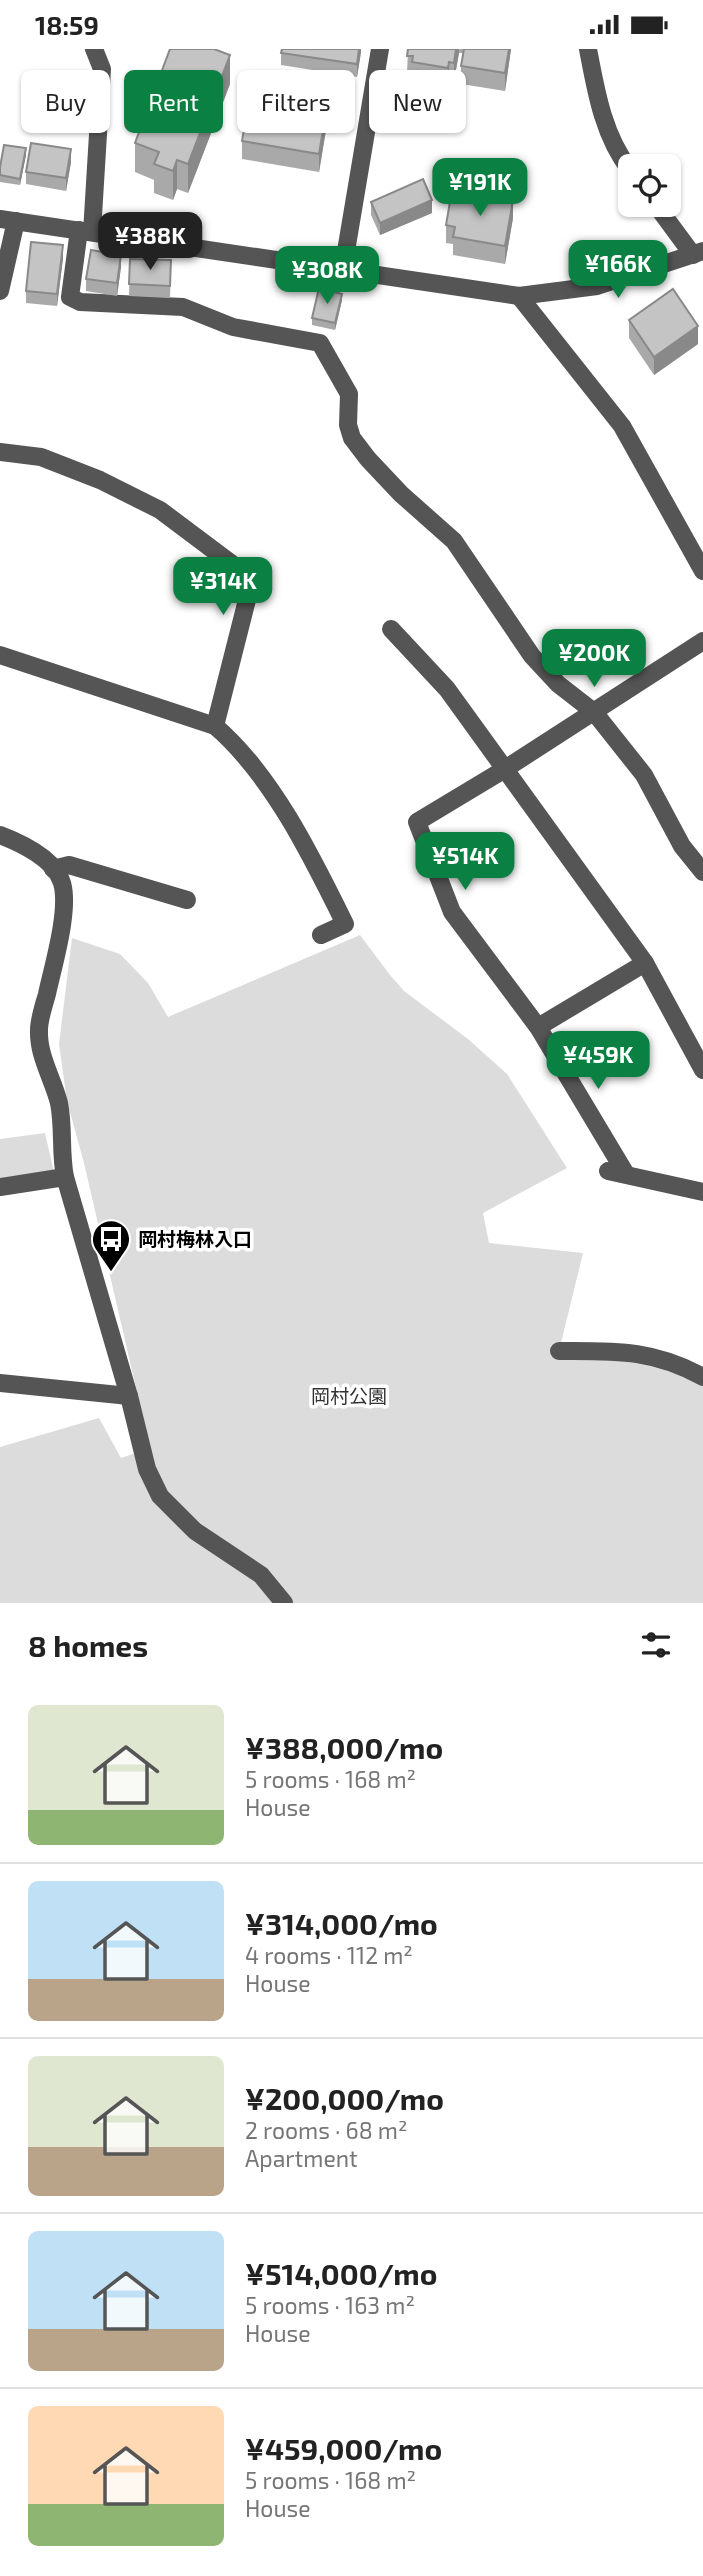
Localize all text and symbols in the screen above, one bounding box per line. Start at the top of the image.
text: 18:59 [35,9,99,40]
chip: Buy [21,70,110,133]
chip: Rent [124,70,223,133]
chip: Filters [237,70,355,133]
chip: New [369,70,466,133]
map controls [618,154,681,217]
button: locate [618,154,681,217]
pin: ¥191K [431,159,529,218]
text: ¥191K [448,167,512,195]
pin: ¥388K [101,213,199,272]
text: ¥388K [114,221,186,249]
pin: ¥166K [569,240,667,300]
pin: ¥308K [278,247,376,306]
text: ¥166K [585,249,651,277]
text: ¥308K [291,255,363,283]
pin: ¥314K [174,557,272,617]
text: ¥314K [189,566,257,594]
pin: ¥200K [545,629,643,689]
text: ¥200K [558,638,630,666]
pin: ¥514K [416,833,514,892]
text: ¥514K [431,841,499,869]
pin: ¥459K [549,1031,647,1091]
text: ¥459K [563,1040,633,1068]
bus stop icon: 岡村梅林入口 [90,1218,132,1273]
place label: 岡村梅林入口 [138,1227,252,1250]
park label: 岡村公園 [311,1384,387,1407]
icon: filters [637,1626,675,1664]
text: 8 homes [28,1627,148,1663]
text: ¥388,000/mo [245,1729,443,1765]
icon: home [84,1733,168,1817]
text: 5 rooms · 168 m² [245,1765,416,1793]
text: House [245,1793,311,1821]
text: ¥314,000/mo [245,1905,438,1941]
icon: home [84,1909,168,1993]
text: 4 rooms · 112 m² [245,1941,413,1969]
text: House [245,1969,311,1997]
text: ¥200,000/mo [245,2080,444,2116]
icon: home [84,2084,168,2168]
text: 2 rooms · 68 m² [245,2116,408,2144]
text: Apartment [245,2144,358,2172]
text: ¥514,000/mo [245,2255,437,2291]
icon: home [84,2259,168,2343]
text: 5 rooms · 163 m² [245,2291,415,2319]
text: House [245,2319,311,2347]
text: ¥459,000/mo [245,2430,442,2466]
icon: home [84,2434,168,2518]
text: 5 rooms · 168 m² [245,2466,416,2494]
text: House [245,2494,311,2522]

